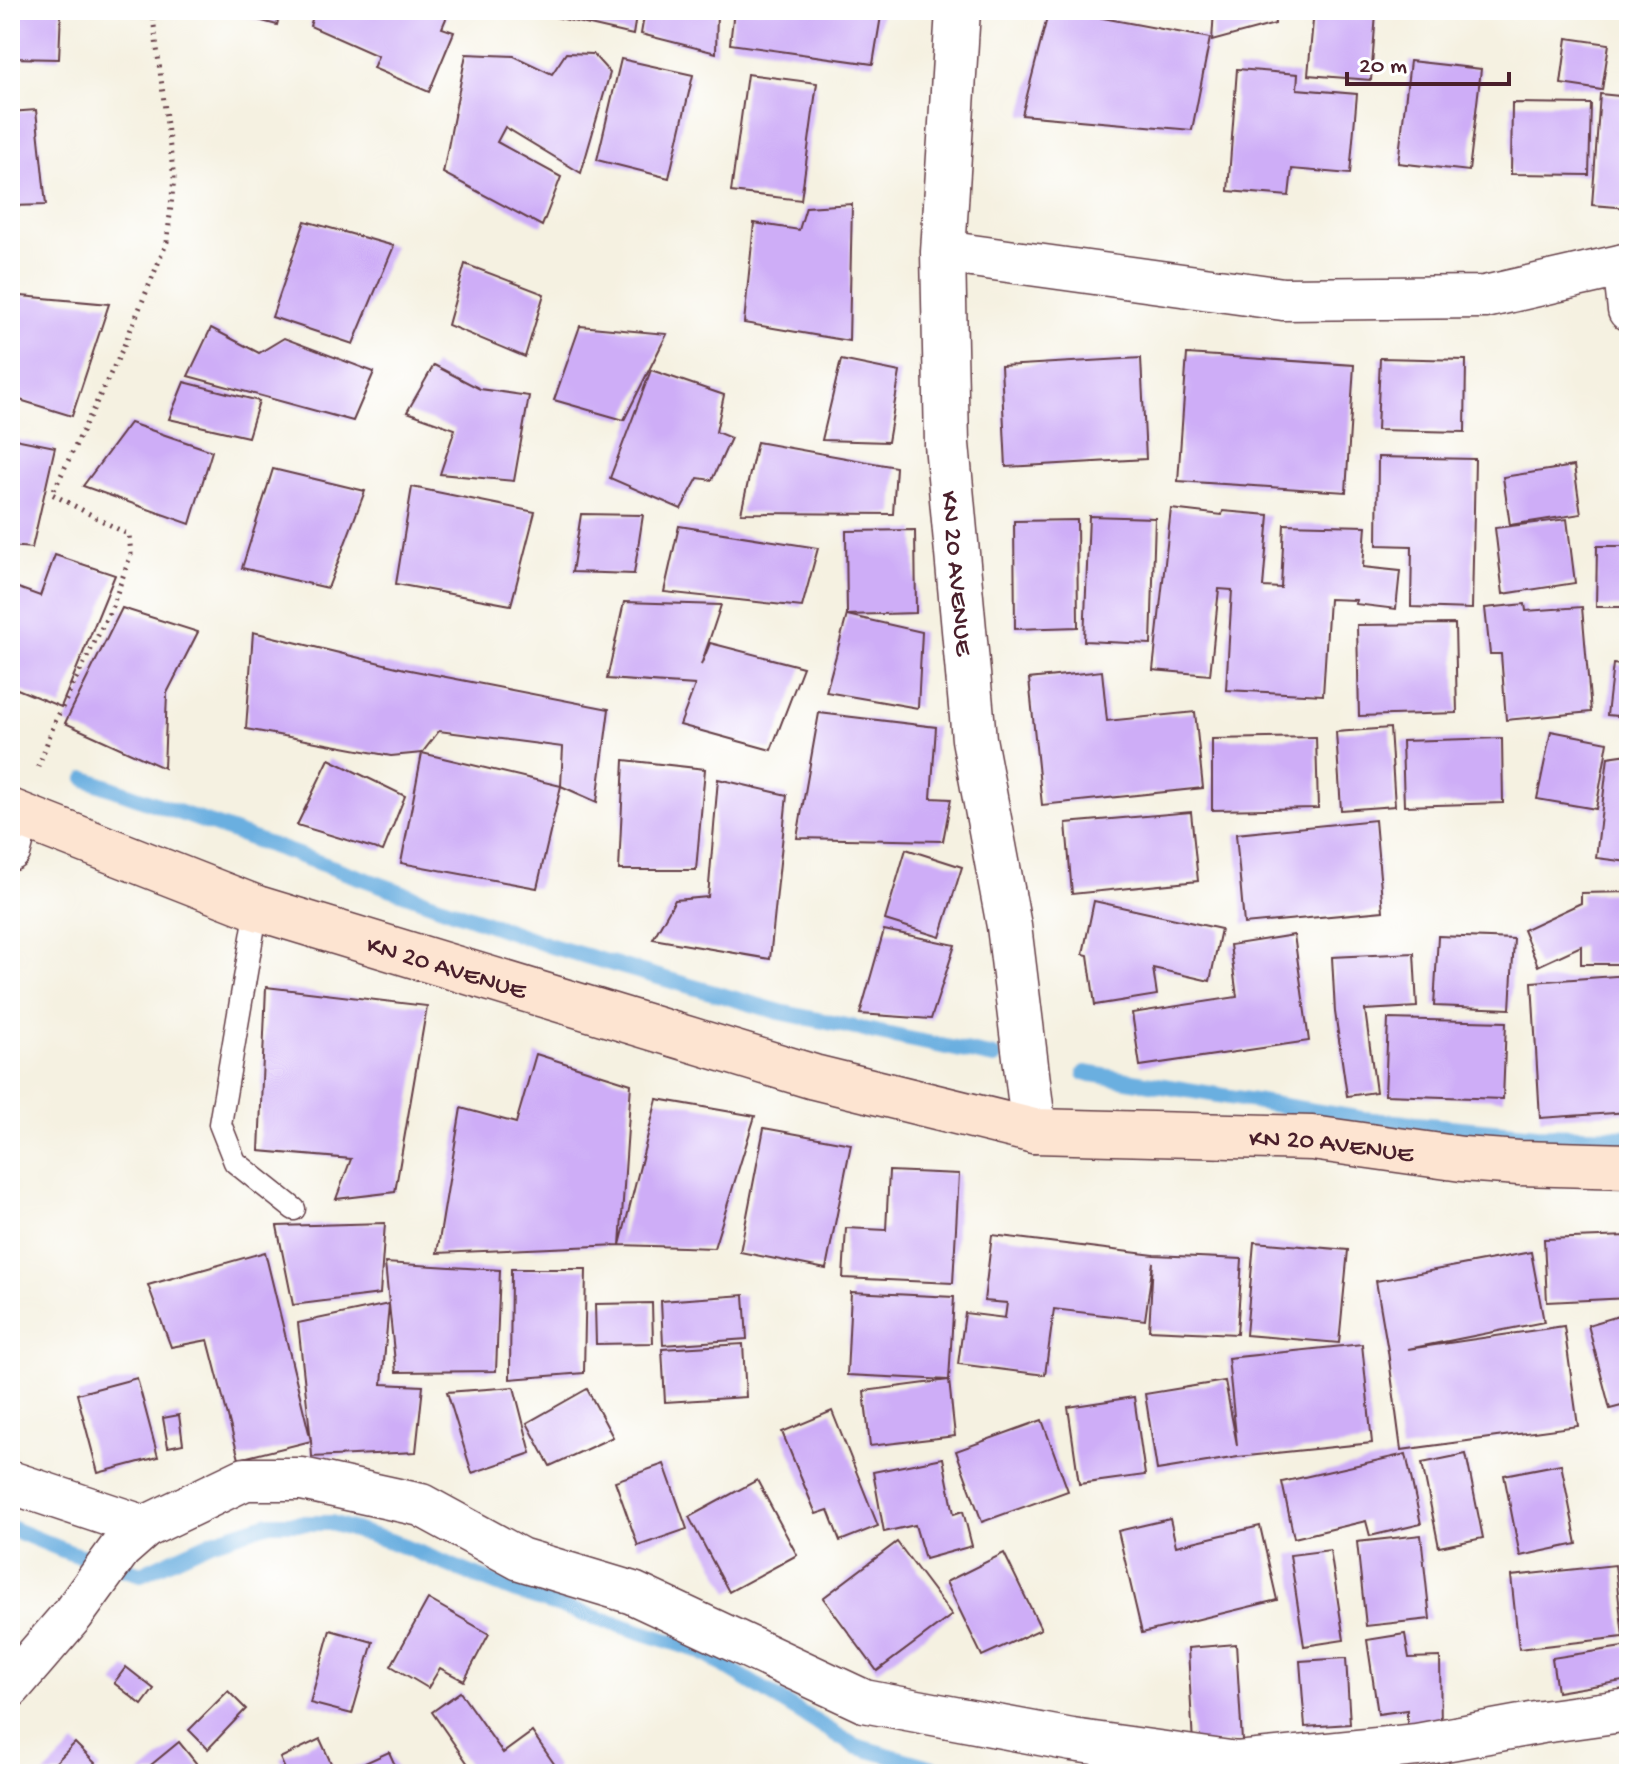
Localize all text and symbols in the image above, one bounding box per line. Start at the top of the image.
scale bar [1347,36,1509,86]
text: 20 m [1359,53,1407,82]
street label: KN 20 AVENUE [931,490,977,658]
street label: KN 20 AVENUE [362,931,530,1009]
street label: KN 20 AVENUE [1249,1125,1416,1172]

